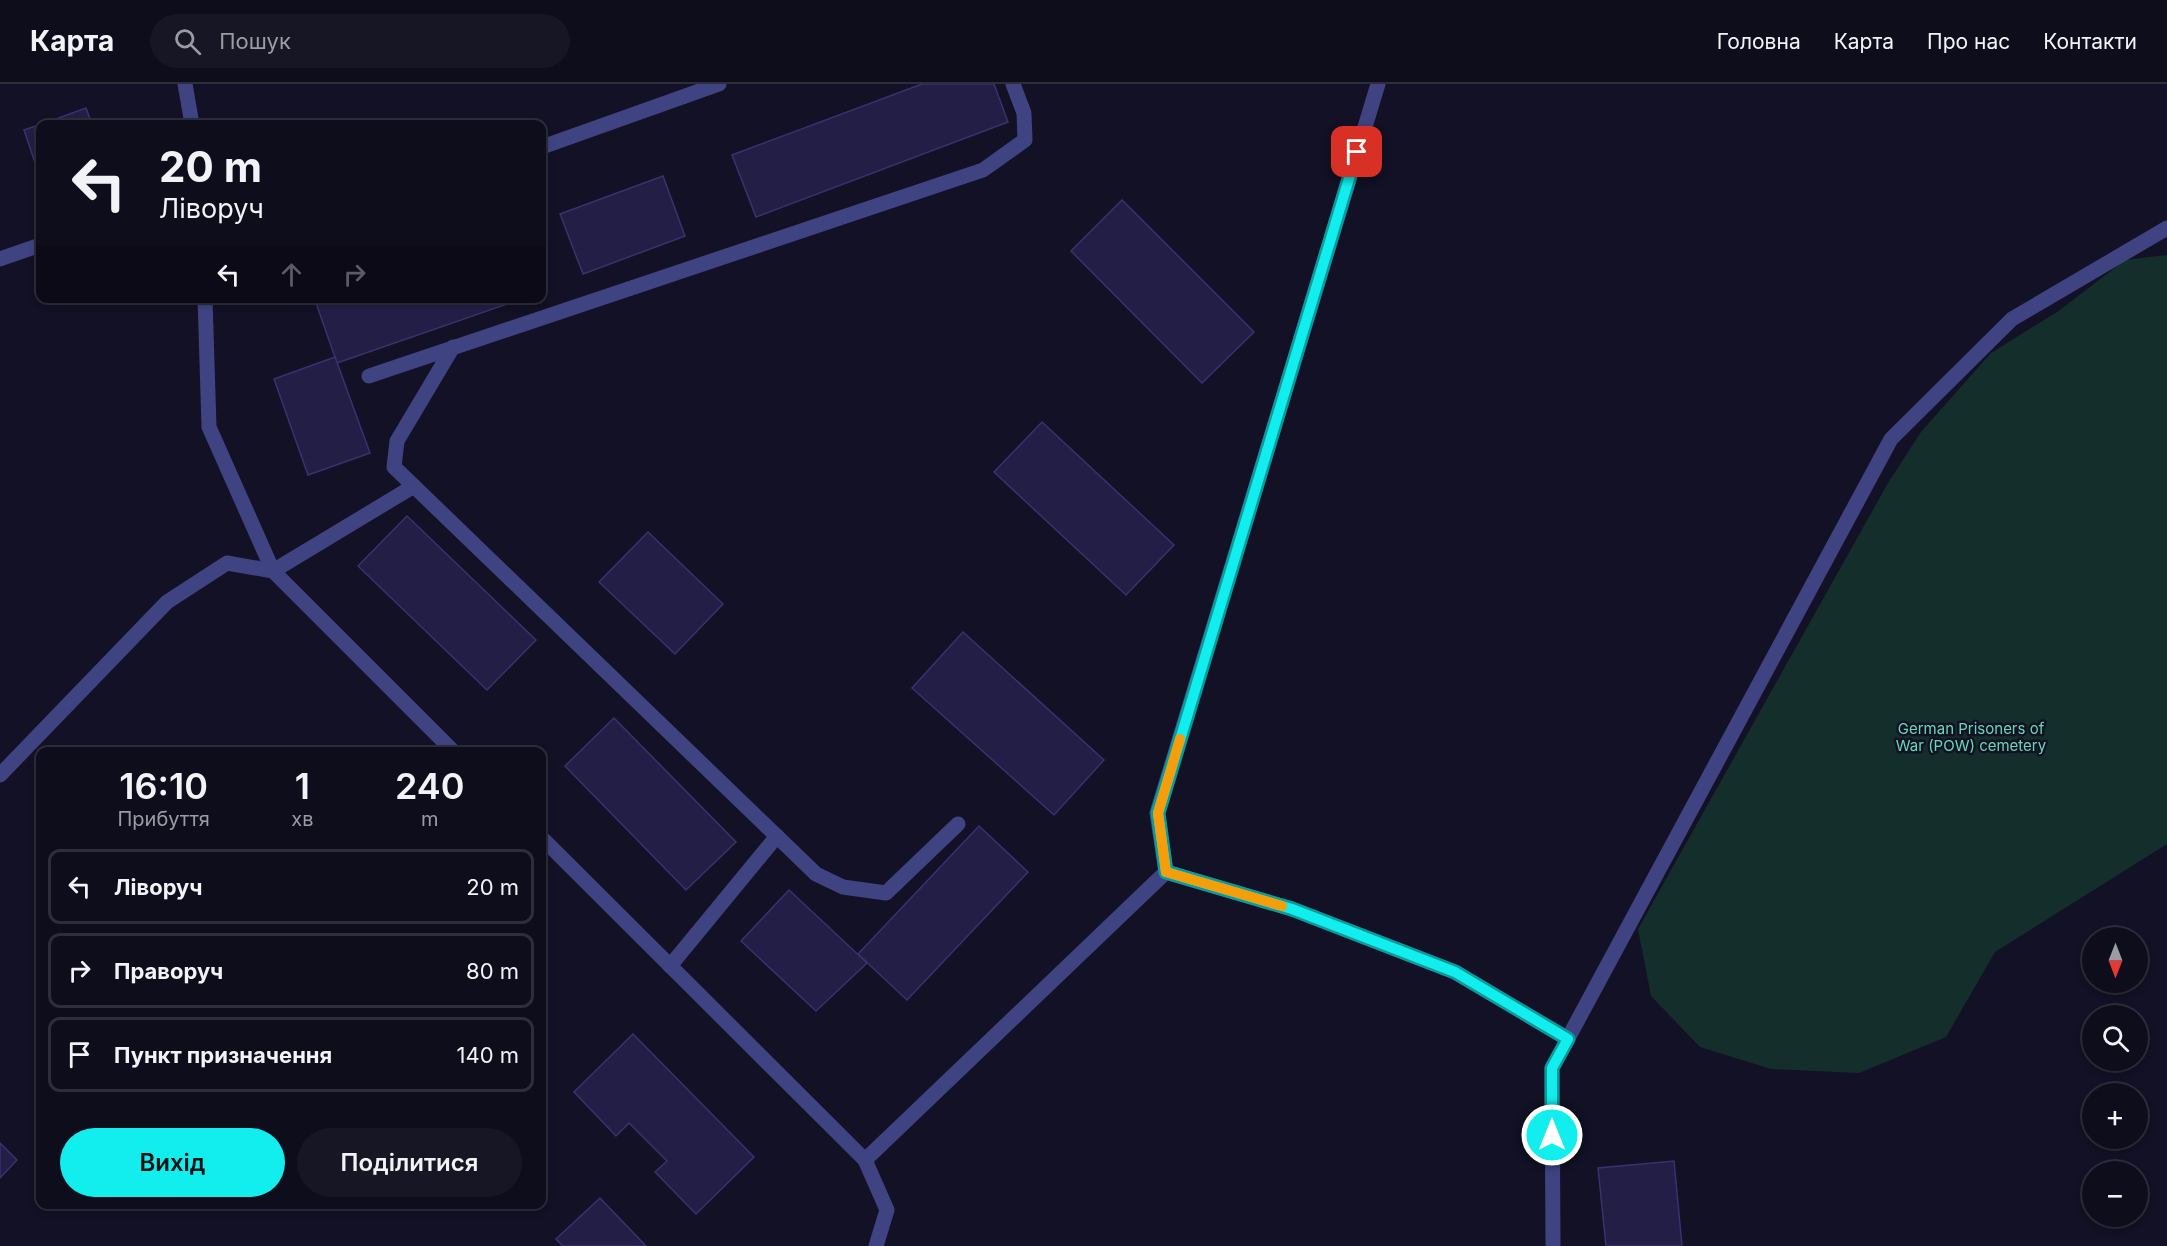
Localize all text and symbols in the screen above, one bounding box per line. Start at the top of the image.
search box [150,14,570,68]
text: Карта [30,24,114,58]
icon: search [171,25,204,58]
text: Пошук [219,28,291,54]
text: Головна [1717,29,1801,54]
text: Карта [1834,29,1894,54]
text: Про нас [1927,29,2010,54]
text: Контакти [2043,29,2137,54]
pin [1331,126,1382,177]
icon: arrive [1340,135,1373,168]
text: 20 m [159,141,262,192]
icon: left [60,144,138,222]
text: Ліворуч [159,192,264,225]
icon: left [212,258,245,291]
icon: ahead [275,258,308,291]
icon: right [338,258,371,291]
park label: German Prisoners of War (POW) cemetery [1896,719,2047,755]
text: 16:10 [119,764,208,808]
text: 1 [295,764,310,808]
text: 240 [395,764,465,808]
text: Прибуття [117,807,210,831]
text: хв [291,807,313,831]
text: m [421,807,438,831]
icon: left [63,870,96,903]
text: Ліворуч [114,874,202,900]
text: 20 m [466,874,519,900]
north arrow [2082,927,2148,993]
map controls [2082,927,2148,1227]
icon: right [63,954,96,987]
text: Праворуч [114,958,223,984]
text: 80 m [466,958,519,984]
button: search [2082,1005,2148,1071]
icon: arrive [63,1038,96,1071]
text: Пункт призначення [114,1042,332,1068]
text: 140 m [457,1042,519,1068]
button: + [2082,1083,2148,1149]
position arrow [1520,1103,1584,1167]
button: Вихід [60,1128,285,1197]
button: Поділитися [297,1128,522,1197]
button: − [2082,1161,2148,1227]

